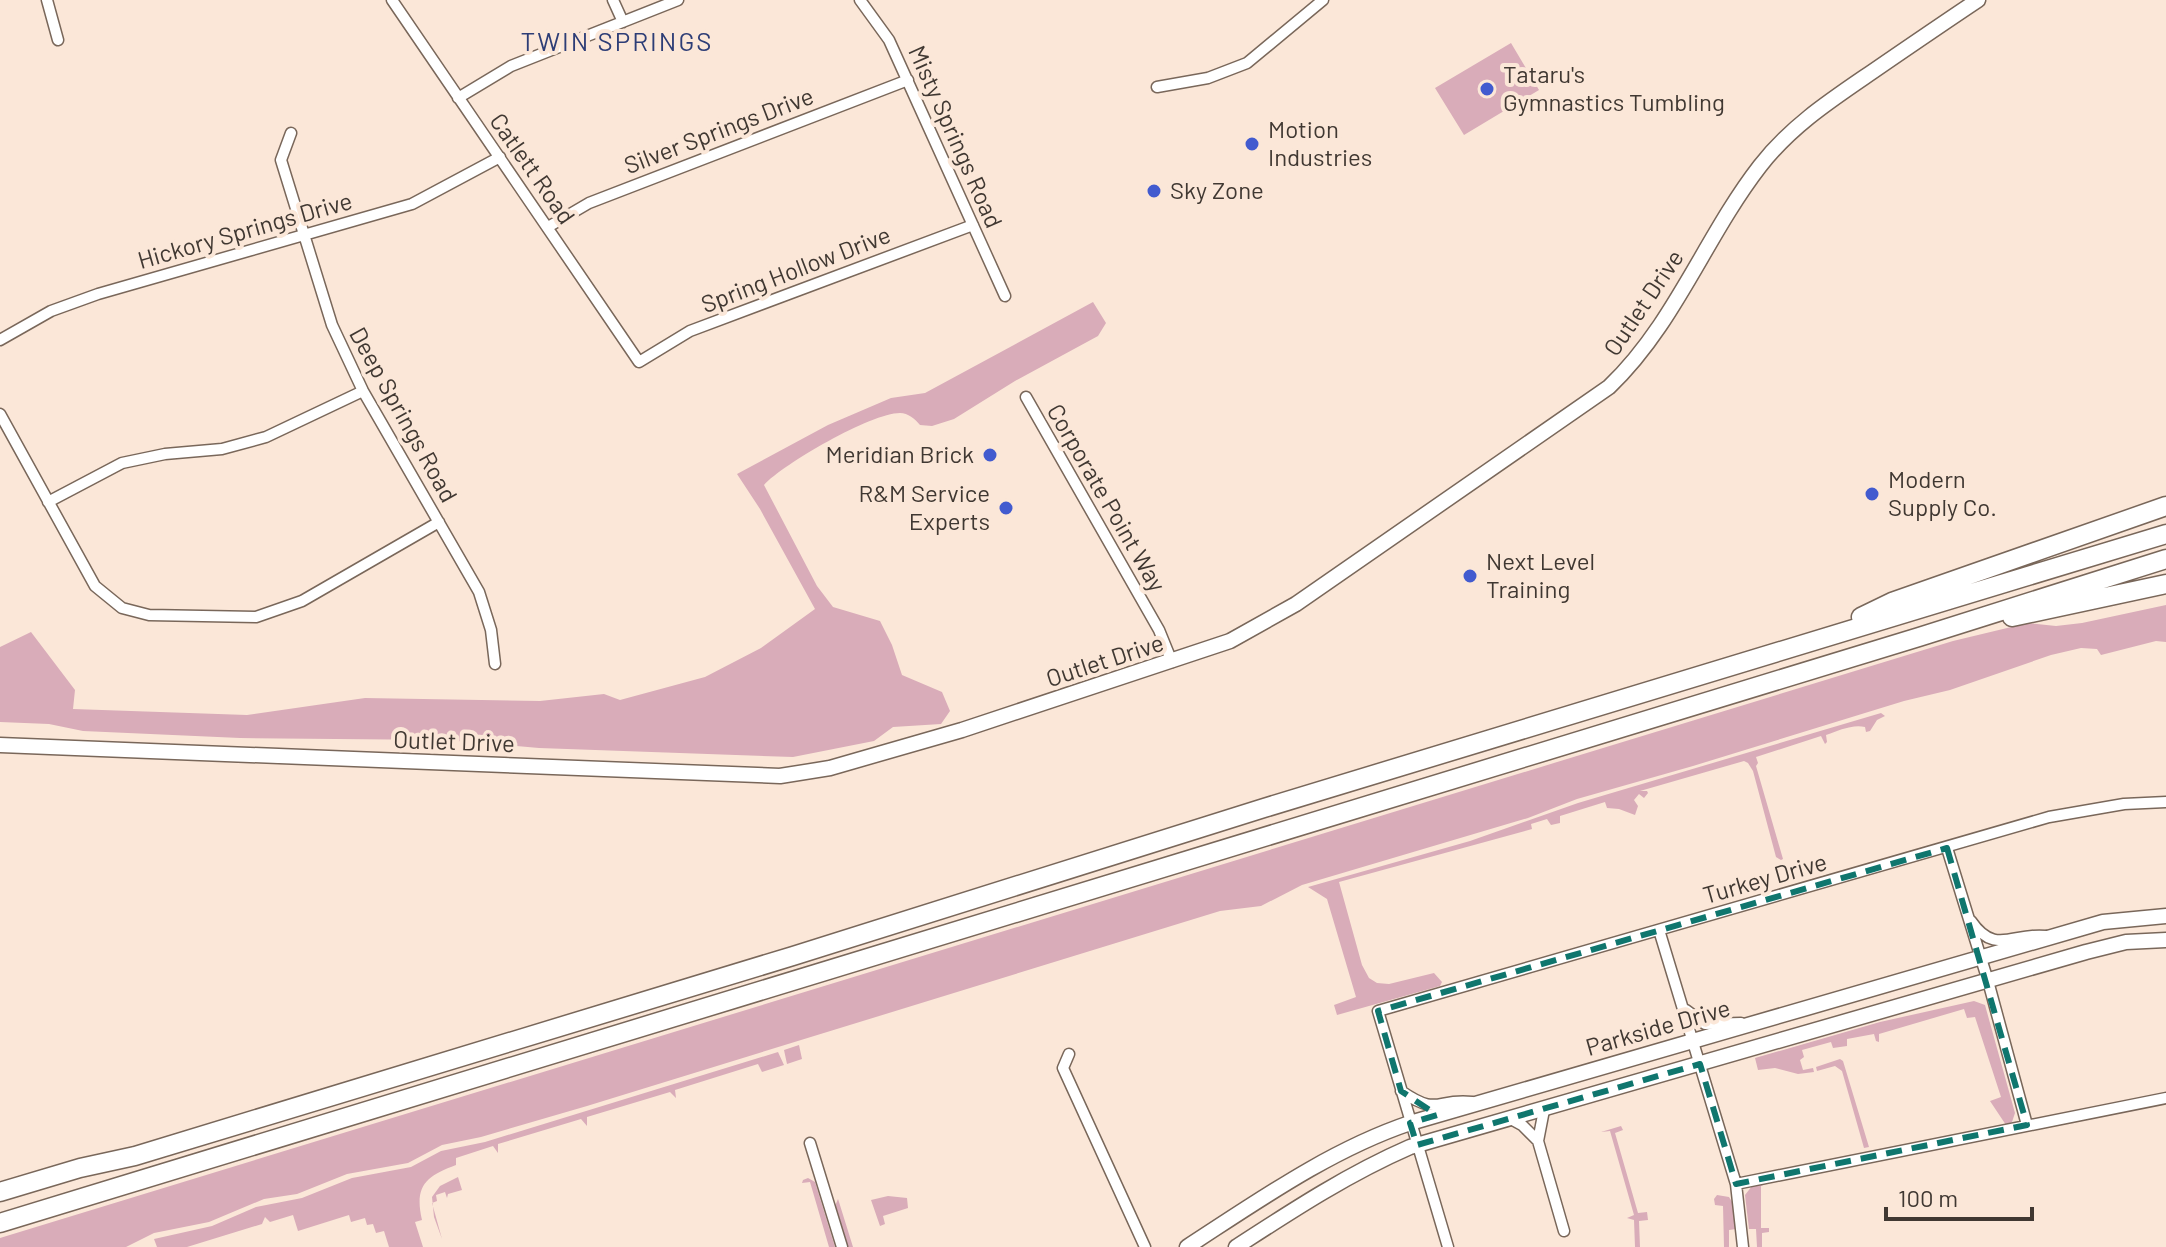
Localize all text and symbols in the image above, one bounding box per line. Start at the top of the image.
district label: TWIN SPRINGS [520,25,714,56]
street label: Misty Springs Road [903,41,1010,232]
place label: Tataru's Gymnastics Tumbling [1503,59,1725,116]
street label: Silver Springs Drive [620,80,817,179]
marker: Tataru's Gymnastics Tumbling [1478,80,1496,98]
street label: Catlett Road [484,107,582,229]
place label: Motion Industries [1268,114,1372,171]
marker: Motion Industries [1243,135,1261,153]
place label: Sky Zone [1170,175,1264,204]
marker: Sky Zone [1145,182,1163,200]
street label: Hickory Springs Drive [134,185,355,274]
street label: Spring Hollow Drive [697,219,894,318]
street label: Outlet Drive [1597,244,1689,361]
street label: Deep Springs Road [344,322,464,507]
street label: Corporate Point Way [1042,398,1173,596]
place label: Meridian Brick [826,439,974,468]
marker: Meridian Brick [981,446,999,464]
place label: Modern Supply Co. [1888,464,1997,521]
place label: R&M Service Experts [859,478,990,535]
marker: Modern Supply Co. [1863,485,1881,503]
marker: R&M Service Experts [997,499,1015,517]
place label: Next Level Training [1486,546,1595,603]
marker: Next Level Training [1461,567,1479,585]
street label: Outlet Drive [1042,627,1167,692]
street label: Outlet Drive [393,724,515,757]
street label: Turkey Drive [1699,846,1830,909]
street label: Parkside Drive [1582,992,1733,1061]
scale bar [1886,1171,2032,1221]
text: 100 m [1898,1183,1958,1212]

